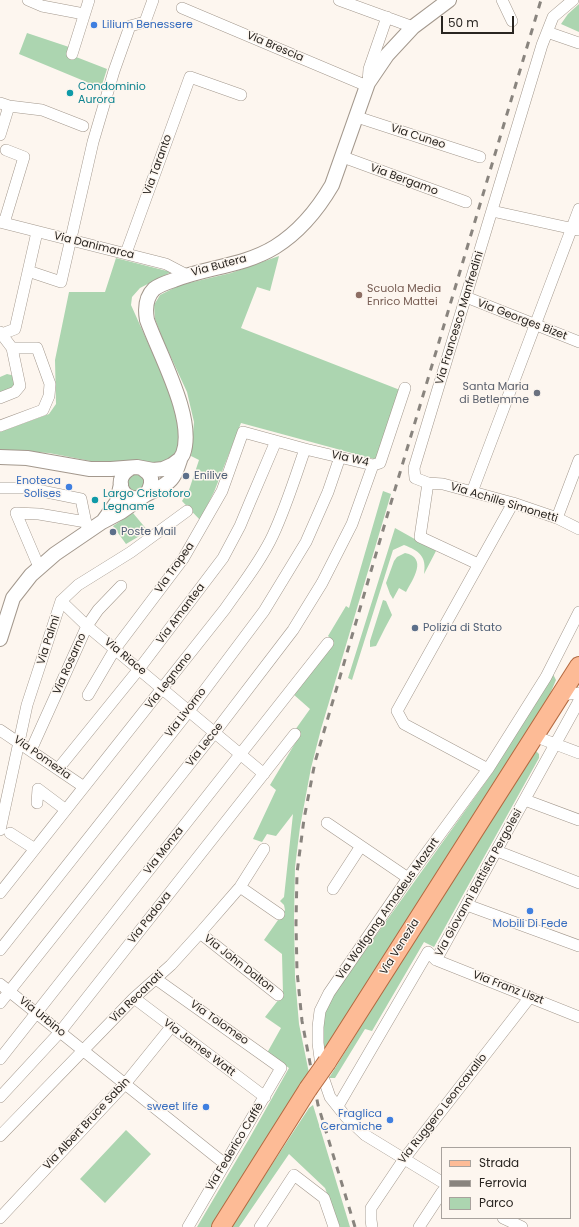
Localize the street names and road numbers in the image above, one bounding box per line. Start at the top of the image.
street label: Via Brescia [244,29,306,65]
street label: Via Cuneo [389,122,447,152]
street label: Via Taranto [141,133,175,197]
street label: Via Bergamo [368,162,440,198]
street label: Via Danimarca [52,230,136,262]
street label: Via Francesco Manfredini [433,250,487,386]
street label: Via Butera [190,252,248,280]
street label: Via Georges Bizet [475,297,569,343]
street label: Via W4 [330,448,370,470]
street label: Via Achille Simonetti [449,480,559,526]
street label: Via Tropea [153,540,197,596]
street label: Via Amantea [154,581,208,647]
street label: Via Palmi [35,614,63,666]
street label: Via Rosarno [51,631,89,697]
street label: Via Riace [101,636,149,678]
street label: Via Legnano [143,650,195,712]
street label: Via Livorno [163,686,209,740]
street label: Via Lecce [184,720,226,770]
street label: Via Pomezia [11,733,73,783]
street label: Via Giovanni Battista Pergolesi [433,807,525,959]
street label: Via Monza [141,825,187,877]
street label: Via Wolfgang Amadeus Mozart [334,836,442,982]
street label: Via Padova [126,889,174,947]
street label: Via Venezia [378,916,422,978]
street label: Via John Dalton [201,932,277,996]
street label: Via Recanati [107,968,167,1026]
street label: Via Franz Liszt [471,968,545,1008]
street label: Via Urbino [16,994,68,1040]
street label: Via Tolomeo [187,998,251,1048]
street label: Via James Watt [160,1017,238,1079]
street label: Via Ruggero Leoncavallo [396,1051,490,1167]
street label: Via Albert Bruce Sabin [41,1075,133,1173]
street label: Via Federico Caffè [203,1100,267,1194]

